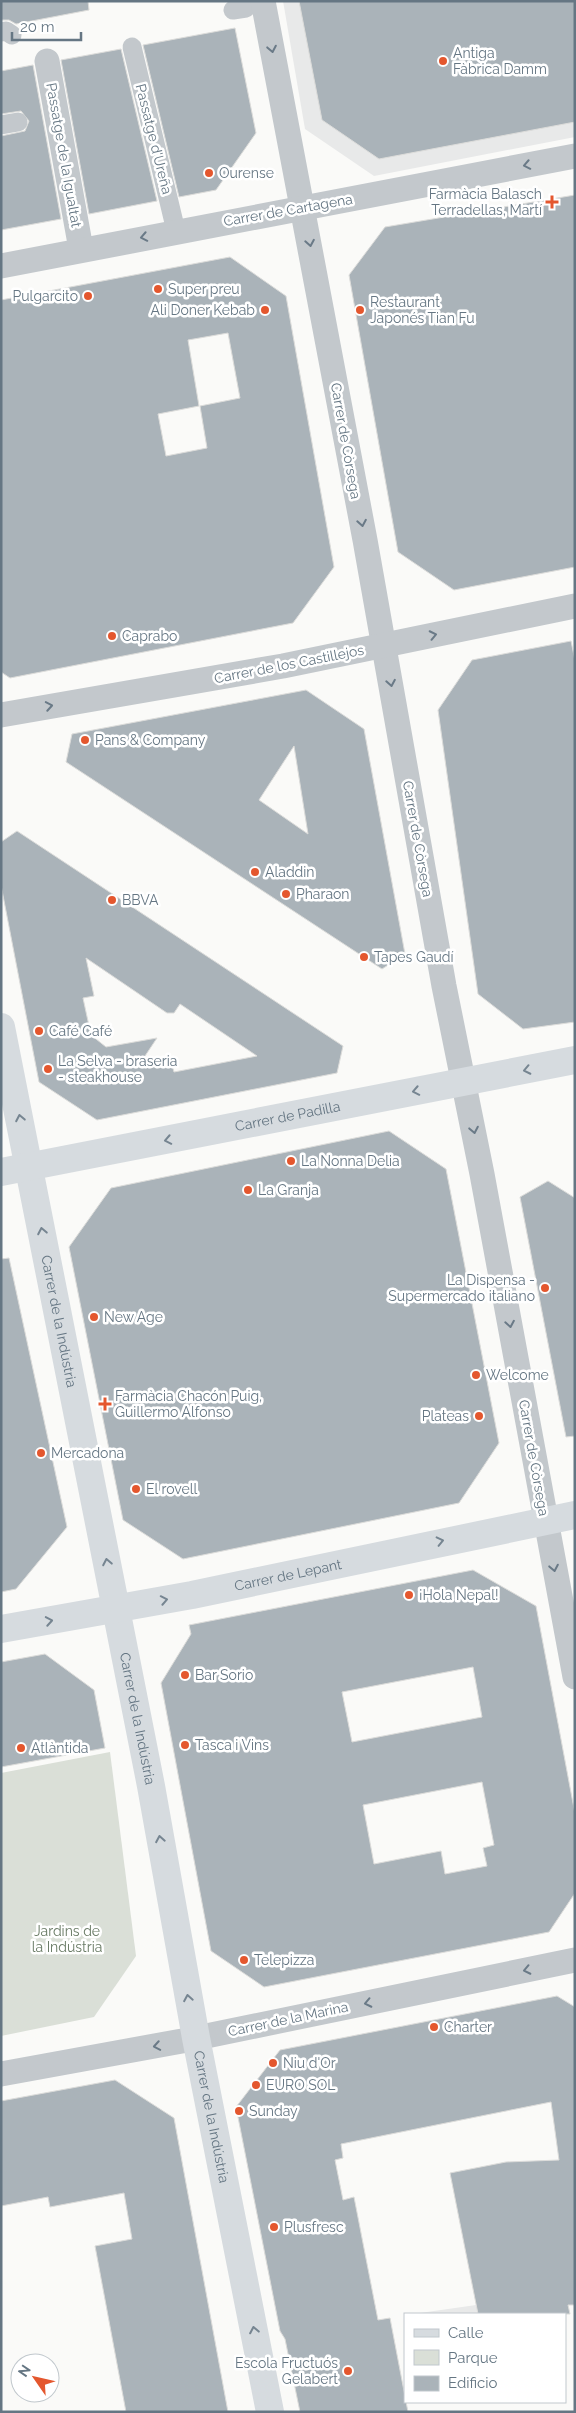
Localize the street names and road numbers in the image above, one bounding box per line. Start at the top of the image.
street label: Passatge de la Igualtat [43,81,85,229]
street label: Passatge d'Ureña [133,82,175,196]
street label: Carrer de Cartagena [222,191,354,229]
street label: Carrer de Còrsega [328,382,364,500]
street label: Carrer de los Castillejos [213,642,365,686]
street label: Carrer de Còrsega [400,780,436,898]
street label: Carrer de Padilla [233,1098,342,1134]
street label: Carrer de la Indústria [38,1254,80,1389]
street label: Carrer de Còrsega [516,1399,552,1517]
street label: Carrer de Lepant [233,1556,343,1594]
street label: Carrer de la Indústria [117,1651,159,1786]
street label: Carrer de la Marina [227,1998,349,2040]
street label: Carrer de la Indústria [191,2049,233,2184]

